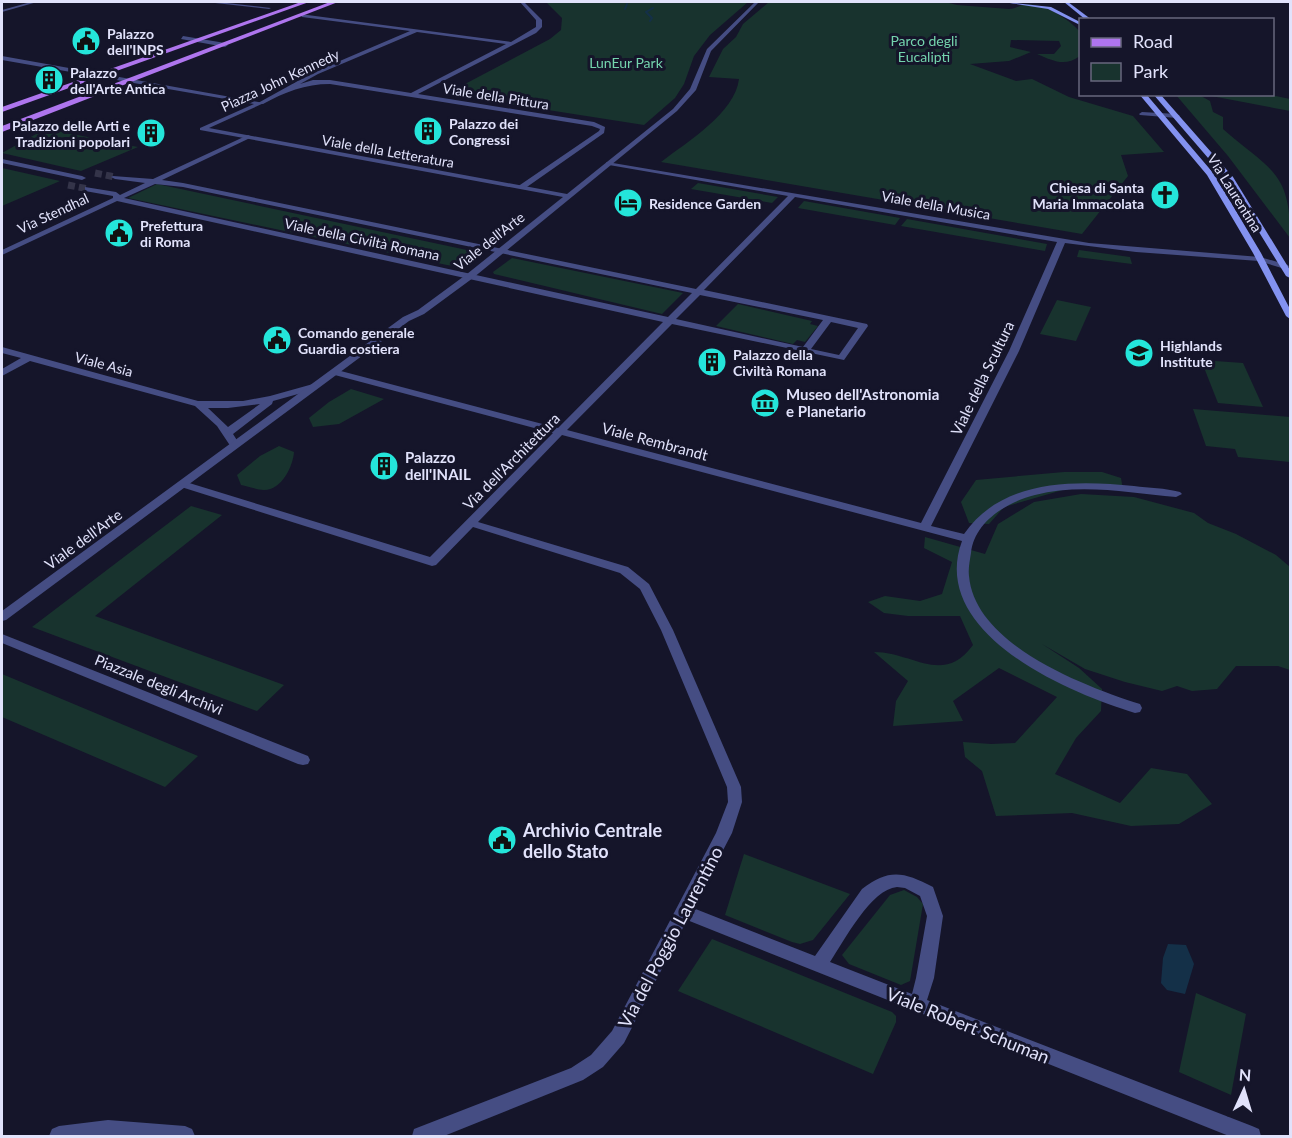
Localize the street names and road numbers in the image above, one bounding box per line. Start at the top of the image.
street label: Piazza John Kennedy [218,45,343,115]
street label: Viale della Pittura [442,79,550,113]
street label: Viale della Letteratura [321,131,456,171]
street label: Via Laurentina [1204,151,1266,235]
street label: Viale della Musica [880,187,992,223]
street label: Via Stendhal [15,189,91,237]
street label: Viale dell'Arte [450,208,528,274]
street label: Viale della Civiltà Romana [283,214,441,264]
street label: Viale della Scultura [947,318,1017,438]
street label: Viale Asia [73,348,135,380]
street label: Via dell'Architettura [459,409,563,513]
street label: Viale Rembrandt [600,418,711,464]
street label: Viale dell'Arte [41,505,125,573]
street label: Piazzale degli Archivi [92,650,226,718]
street label: Via del Poggio Laurentino [613,843,727,1031]
street label: Viale Robert Schuman [883,982,1053,1068]

